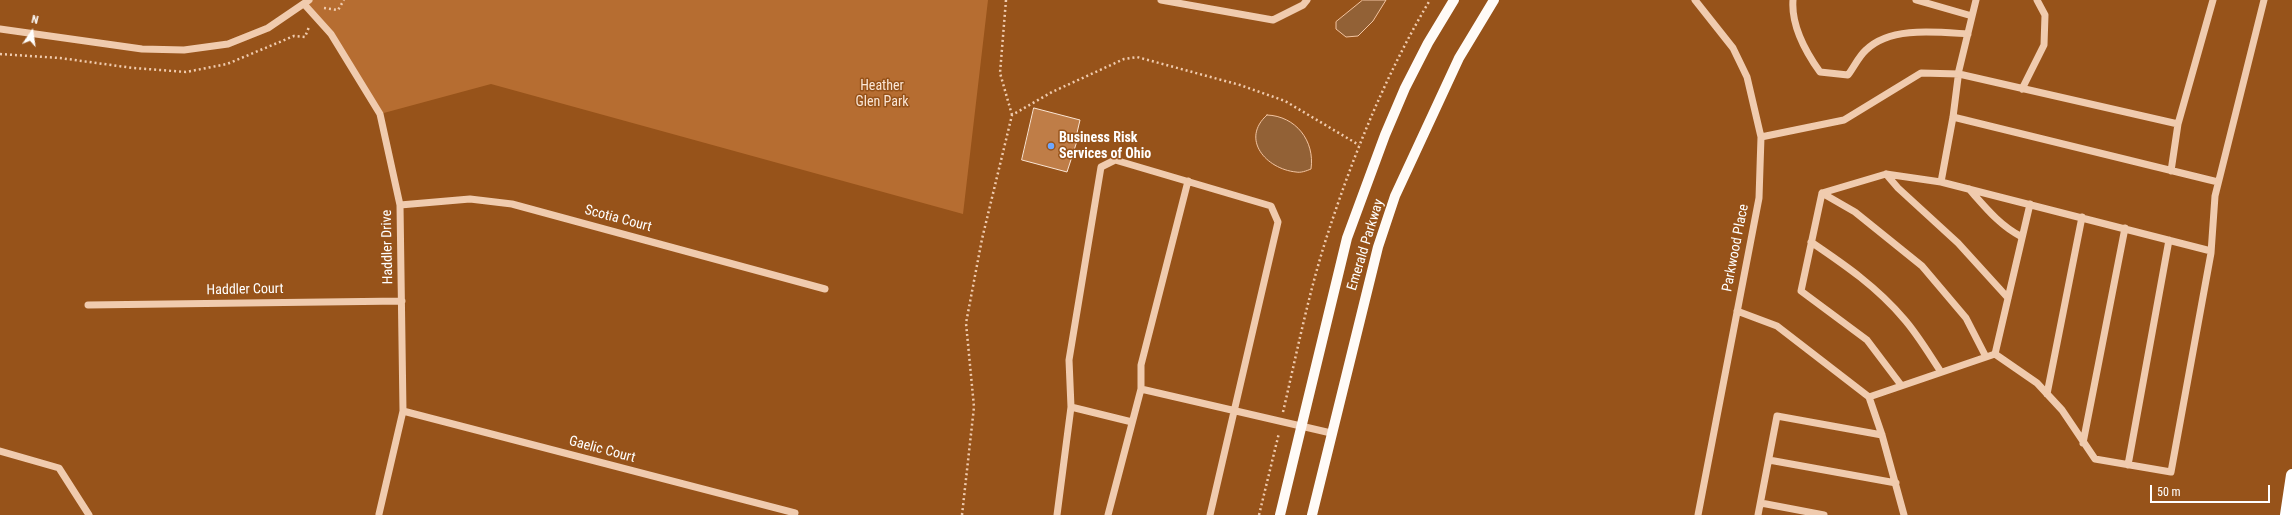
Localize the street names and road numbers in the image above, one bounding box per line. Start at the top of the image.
street label: Emerald Parkway [1344,197,1388,293]
street label: Scotia Court [583,202,653,236]
street label: Parkwood Place [1719,203,1753,293]
street label: Haddler Drive [379,210,397,284]
street label: Haddler Court [206,281,284,299]
street label: Gaelic Court [567,433,637,467]

